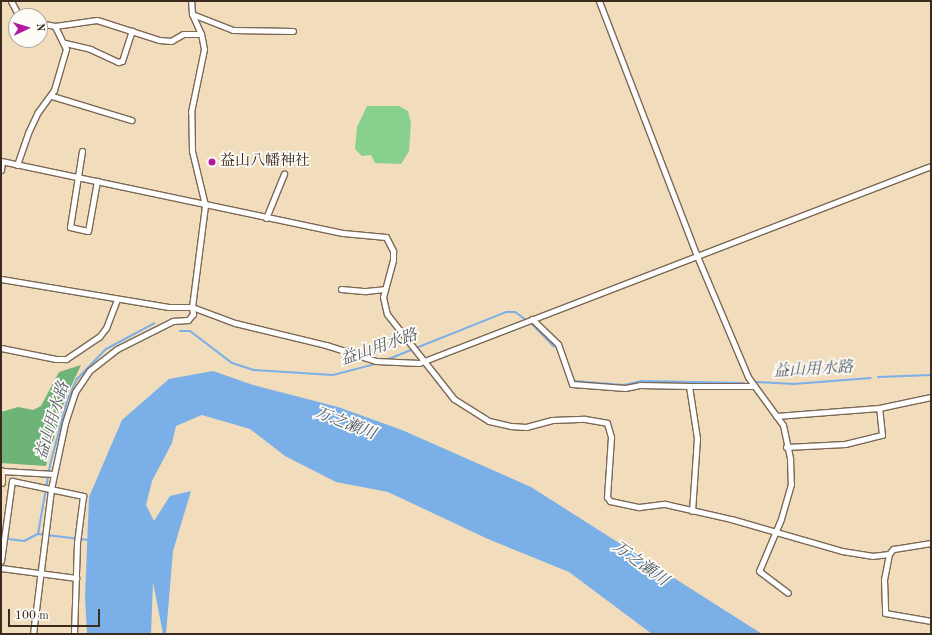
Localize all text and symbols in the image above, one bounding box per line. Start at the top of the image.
north arrow [8,8,48,48]
text: N [34,23,45,32]
place label: 益山八幡神社 [220,153,310,171]
marker: 益山八幡神社 [207,157,217,167]
water label: 益山用水路 [338,326,420,370]
water label: 益山用水路 [773,358,853,382]
water label: 益山用水路 [32,380,74,462]
water label: 万之瀬川 [312,404,378,444]
water label: 万之瀬川 [608,537,672,591]
scale bar [10,601,102,627]
text: 100 m [15,610,49,622]

